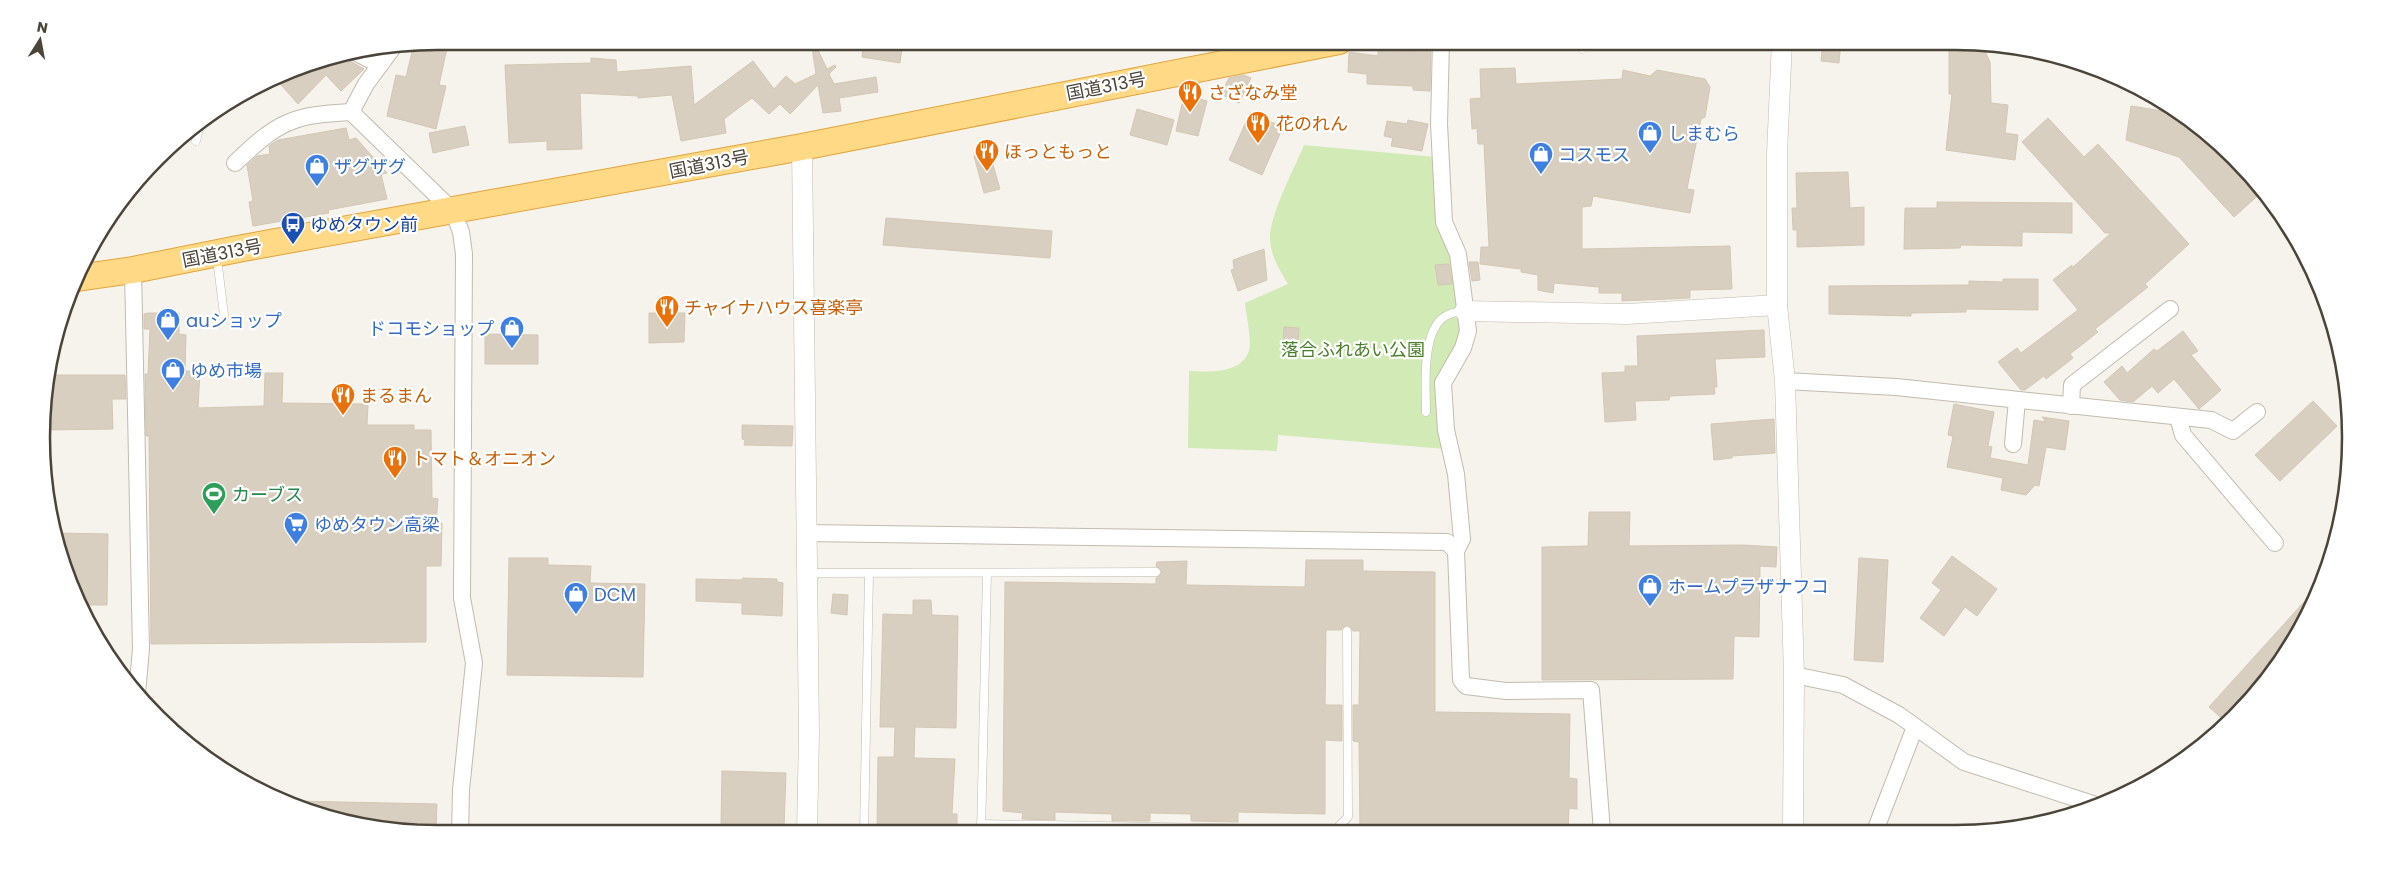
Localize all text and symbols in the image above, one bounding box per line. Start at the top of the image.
north arrow [15,15,65,65]
text: N [35,16,50,38]
street label: 国道313号 [1064,66,1148,106]
restaurant icon: さざなみ堂 [1177,79,1203,113]
place label: さざなみ堂 [1208,80,1298,105]
restaurant icon: 花のれん [1245,110,1271,144]
place label: 花のれん [1276,111,1348,136]
shop icon: しまむら [1637,120,1663,154]
place label: しまむら [1668,121,1740,146]
restaurant icon: ほっともっと [974,138,1000,172]
place label: ほっともっと [1004,139,1112,164]
shop icon: コスモス [1528,141,1554,175]
place label: コスモス [1558,142,1630,167]
street label: 国道313号 [667,144,751,184]
shop icon: ザグザグ [304,153,330,187]
place label: ザグザグ [334,154,406,179]
bus stop icon: ゆめタウン前 [280,211,306,245]
place label: ゆめタウン前 [310,212,418,237]
street label: 国道313号 [180,233,264,273]
restaurant icon: チャイナハウス喜楽亭 [654,294,680,328]
place label: チャイナハウス喜楽亭 [684,295,863,320]
shop icon: auショップ [155,307,181,341]
place label: auショップ [186,308,282,333]
shop icon: ドコモショップ [499,315,525,349]
place label: ドコモショップ [368,316,494,341]
park label: 落合ふれあい公園 [1281,337,1425,362]
shop icon: ゆめ市場 [160,357,186,391]
place label: ゆめ市場 [190,358,262,383]
restaurant icon: まるまん [330,382,356,416]
place label: まるまん [360,383,432,408]
restaurant icon: トマト＆オニオン [382,445,408,479]
place label: トマト＆オニオン [412,446,556,471]
sports icon: カーブス [201,481,227,515]
place label: カーブス [232,482,303,507]
supermarket icon: ゆめタウン高梁 [283,511,309,545]
place label: ゆめタウン高梁 [314,512,440,537]
shop icon: ホームプラザナフコ [1637,573,1663,607]
place label: ホームプラザナフコ [1668,574,1828,599]
shop icon: DCM [563,581,589,615]
place label: DCM [594,582,636,607]

